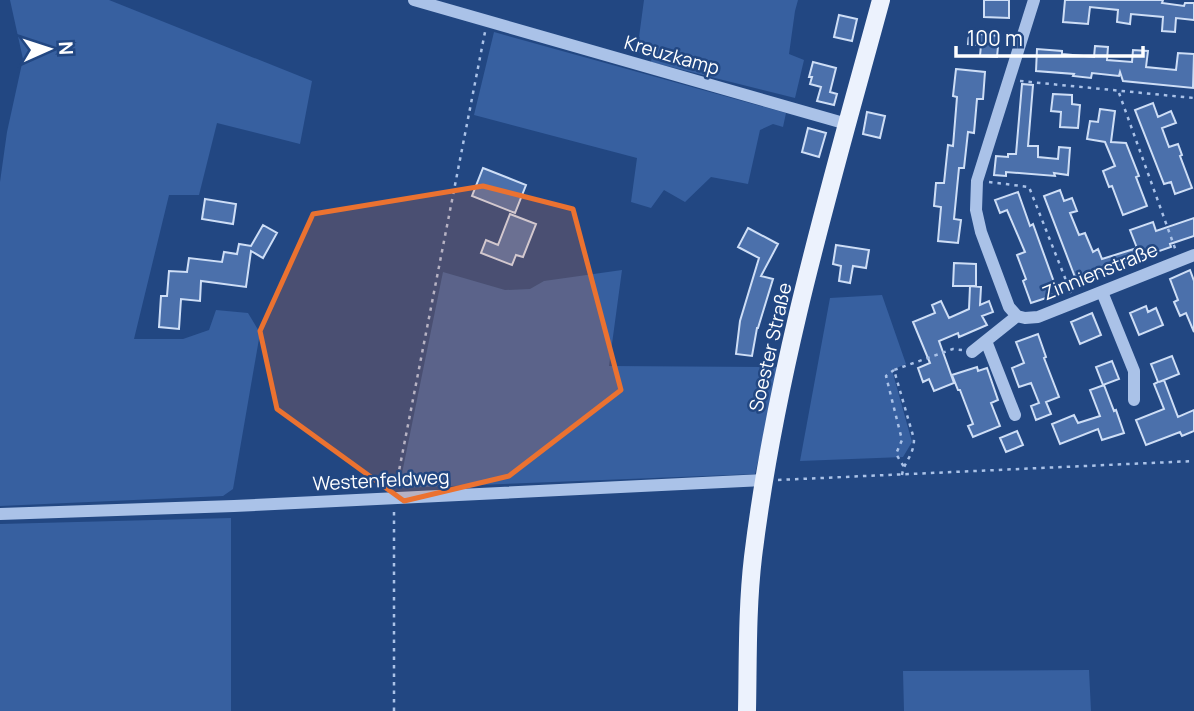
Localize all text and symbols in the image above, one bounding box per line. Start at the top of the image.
north arrow [14,14,84,84]
scale bar [956,14,1143,58]
text: 100 m [967,24,1023,52]
street label: Kreuzkamp [621,29,723,81]
text: N [53,41,79,56]
street label: Zinnienstraße [1038,236,1162,306]
street label: Soester Straße [743,280,797,414]
street label: Westenfeldweg [312,463,450,497]

